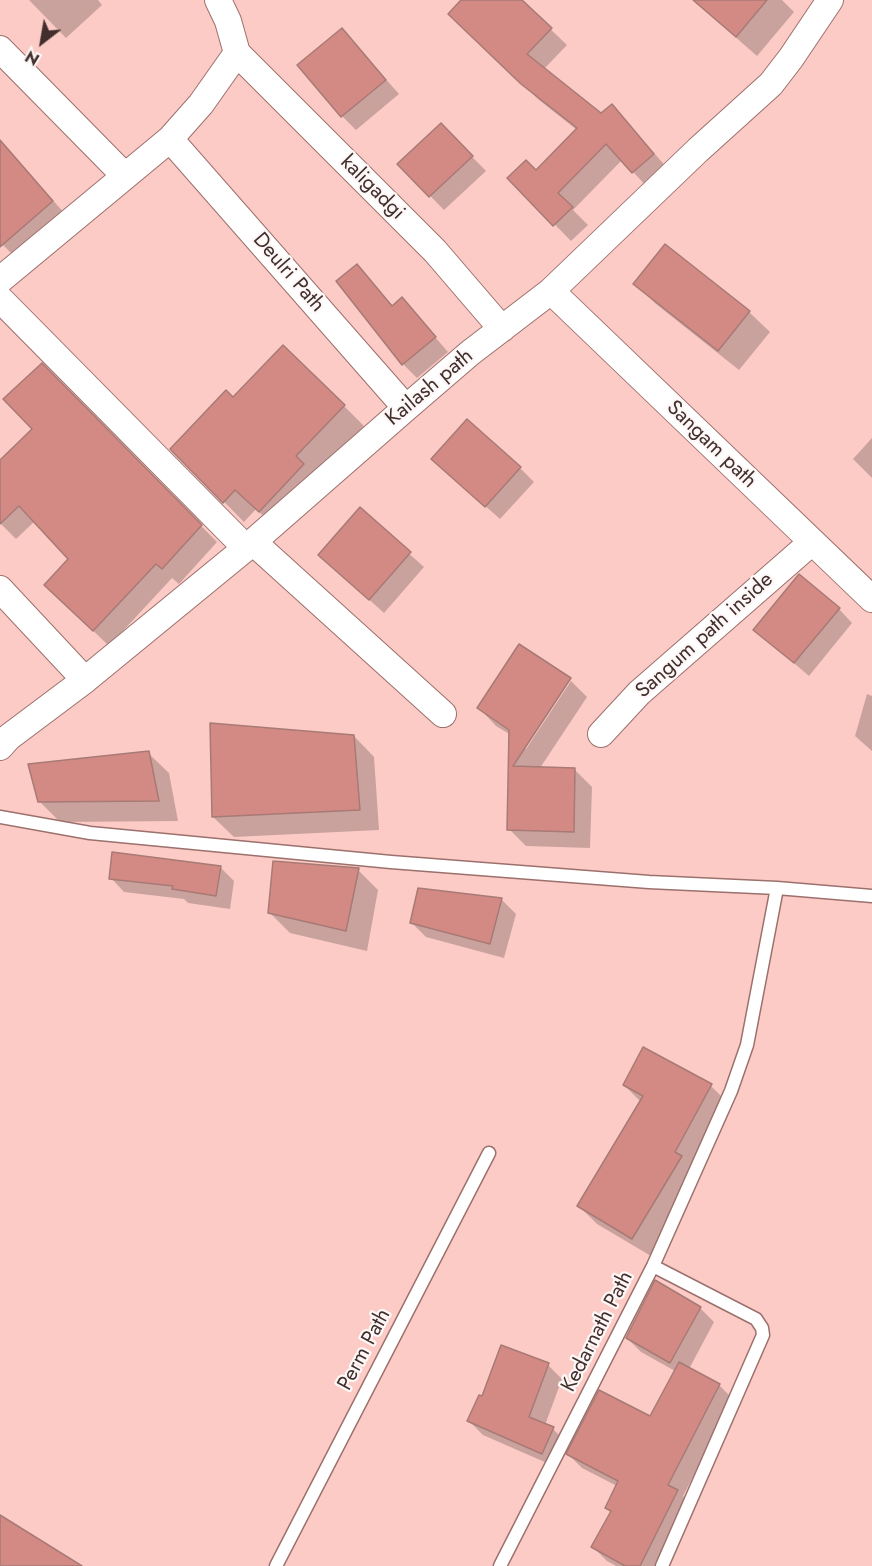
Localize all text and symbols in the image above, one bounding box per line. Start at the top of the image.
north arrow [12,12,72,72]
text: N [21,45,44,71]
street label: kaligadgi [334,150,410,226]
street label: Deulri Path [247,228,329,318]
street label: Kailash path [381,344,479,432]
street label: Sangam path [661,396,761,494]
street label: Sangum path inside [631,568,779,704]
street label: Kedarnath Path [557,1268,639,1396]
street label: Perm Path [333,1305,397,1395]

